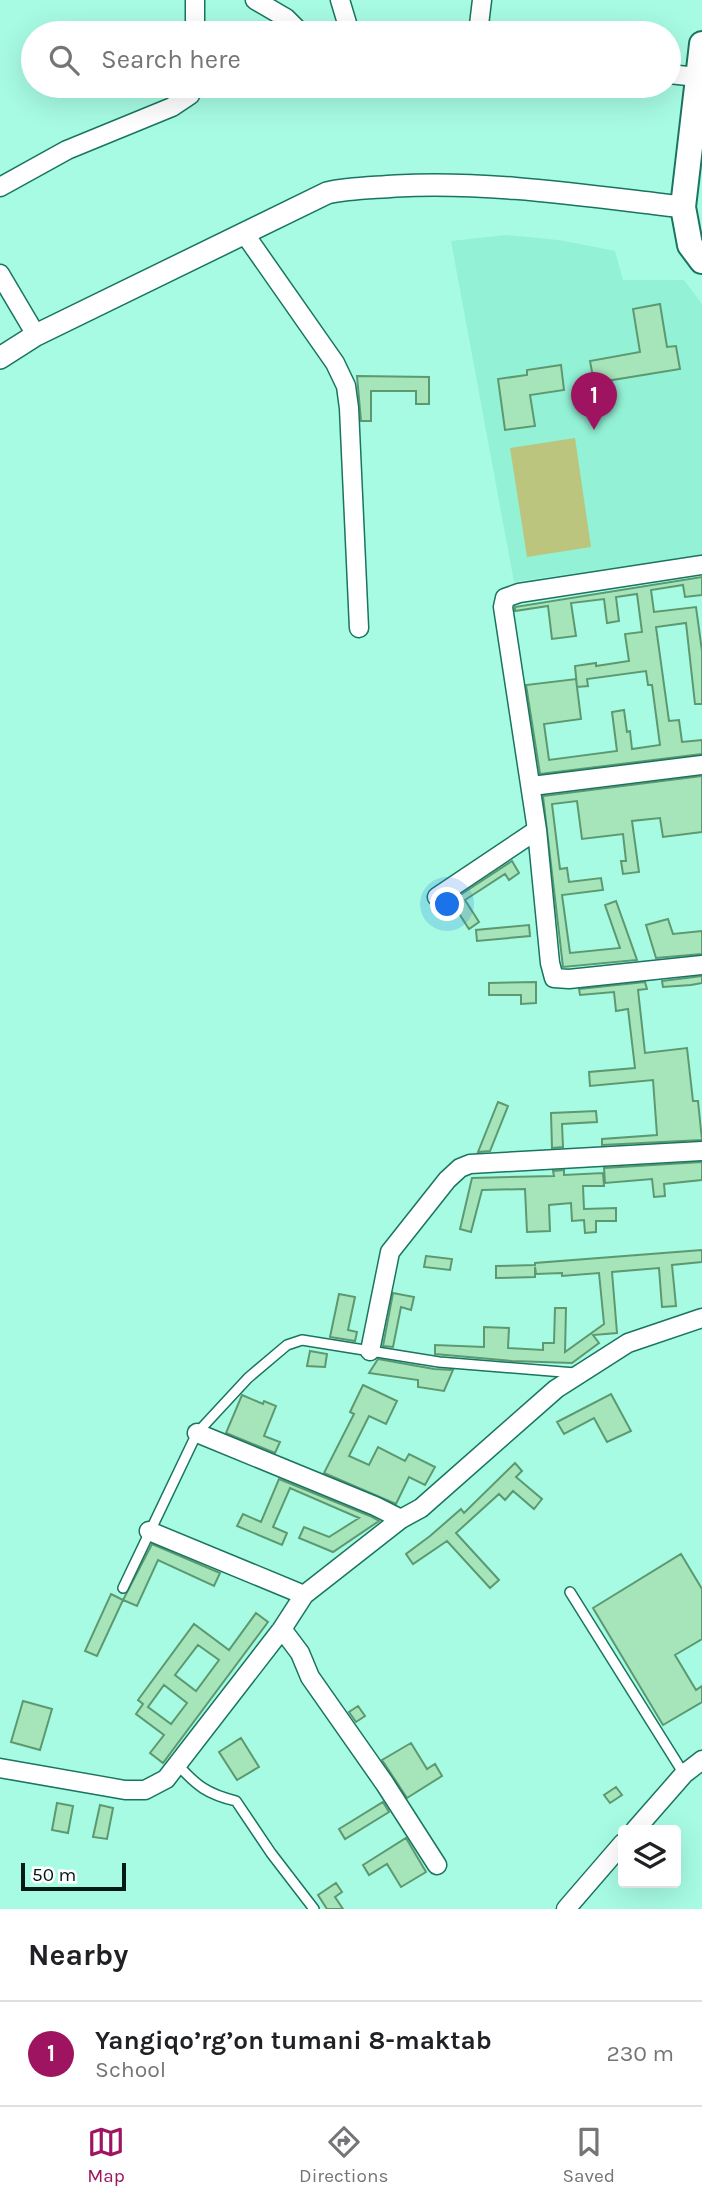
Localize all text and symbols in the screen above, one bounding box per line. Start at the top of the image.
search box [21,21,681,98]
icon: search [45,41,83,79]
text: Search here [101,44,241,75]
pin: 1 [571,372,617,430]
your location [430,887,464,921]
map controls [618,1825,681,1888]
button: layers [618,1825,681,1888]
scale bar [21,1860,126,1892]
text: 50 m [32,1864,76,1886]
text: Nearby [28,1937,128,1973]
text: Yangiqo’rg’on tumani 8-maktab [95,2025,492,2056]
text: 1 [47,2040,55,2067]
text: 230 m [606,2040,674,2067]
text: School [95,2056,166,2083]
tab: Map [87,2123,125,2187]
tab: Directions [299,2123,388,2187]
tab: Saved [562,2123,615,2187]

